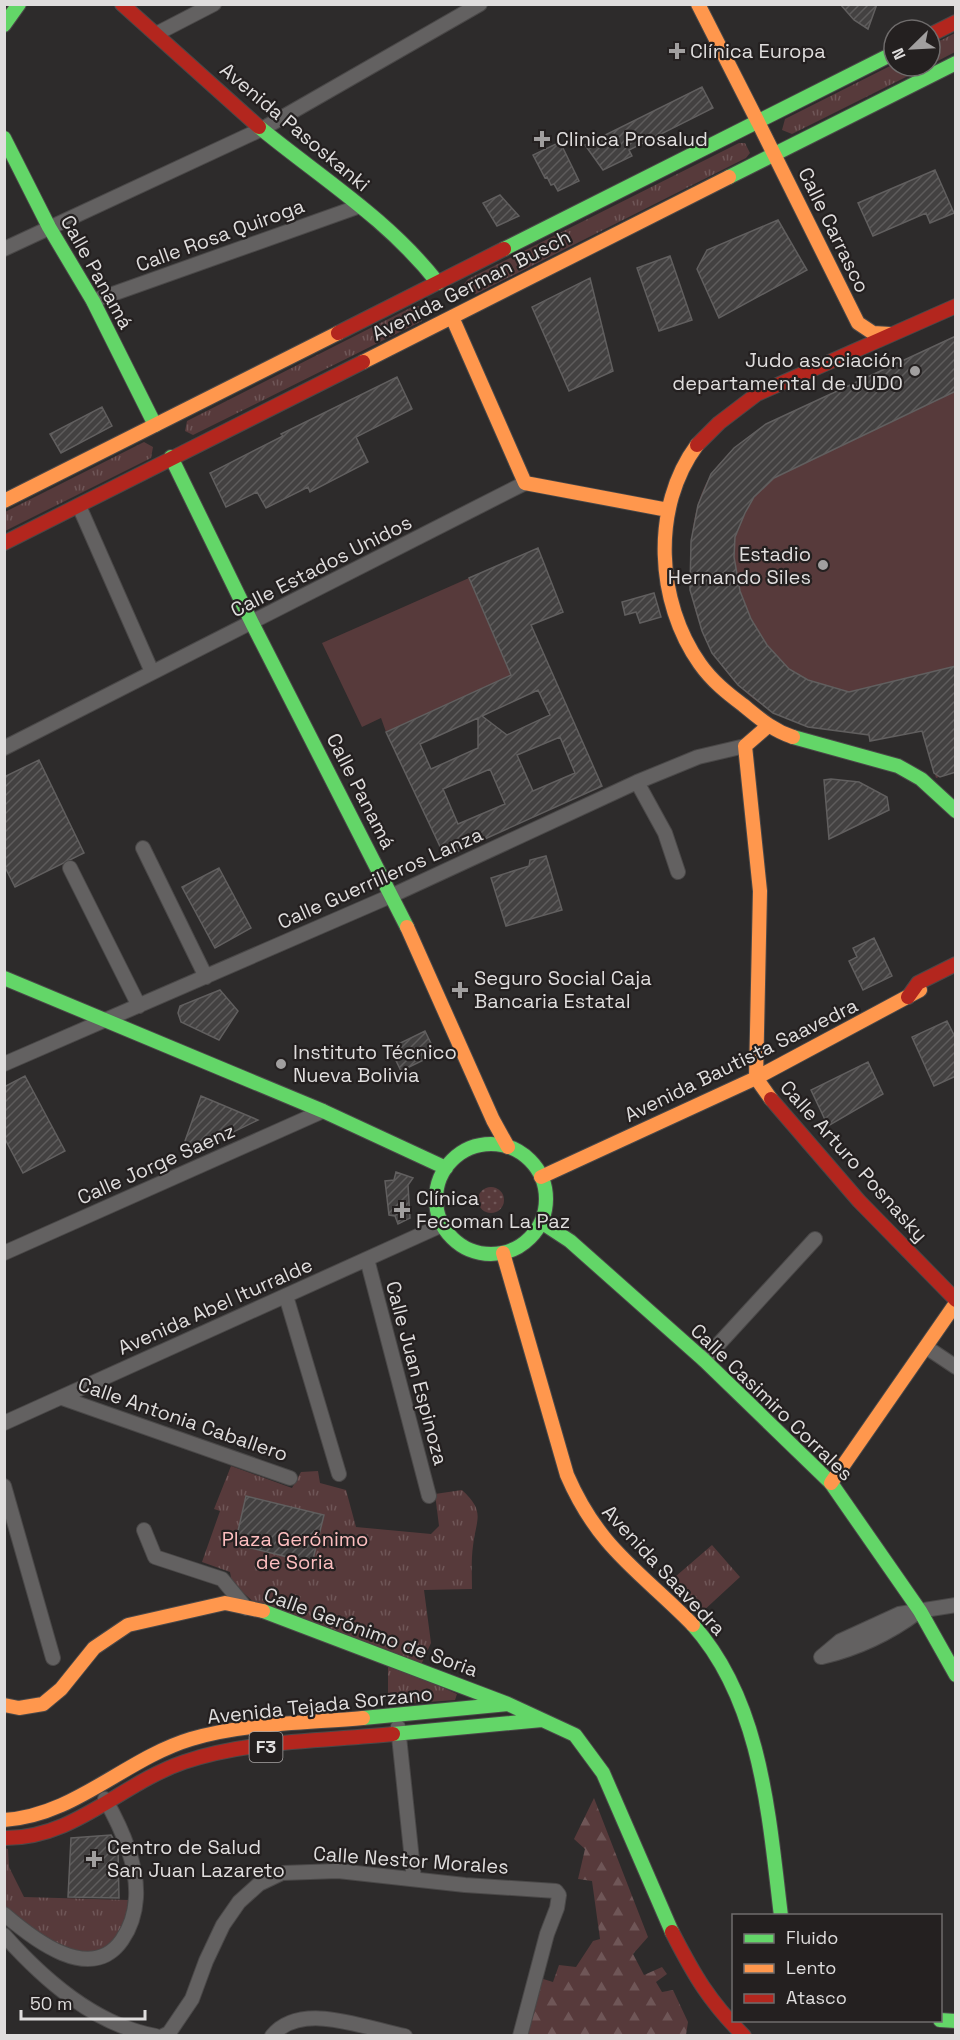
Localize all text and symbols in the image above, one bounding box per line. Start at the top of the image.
north arrow [882,18,942,78]
place label: Clínica Europa [690,38,826,64]
marker: Clínica Europa [668,42,686,60]
text: N [887,45,911,63]
street label: Avenida Pasoskanki [215,57,375,197]
place label: Clinica Prosalud [556,126,708,152]
marker: Clinica Prosalud [533,130,551,148]
street label: Calle Carrasco [792,163,876,297]
street label: Calle Rosa Quiroga [132,192,308,278]
street label: Calle Panamá [55,210,139,334]
street label: Avenida German Busch [367,223,575,347]
place label: Judo asociación departamental de JUDO [672,347,903,396]
marker: Judo asociación departamental de JUDO [908,364,922,378]
street label: Calle Estados Unidos [226,509,416,623]
place label: Estadio Hernando Siles [668,541,811,590]
marker: Estadio Hernando Siles [816,558,830,572]
street label: Calle Panamá [321,729,401,853]
street label: Calle Guerrilleros Lanza [273,821,487,935]
place label: Seguro Social Caja Bancaria Estatal [474,965,652,1014]
marker: Seguro Social Caja Bancaria Estatal [451,981,469,999]
street label: Avenida Bautista Saavedra [620,992,862,1128]
place label: Instituto Técnico Nueva Bolivia [293,1039,457,1088]
marker: Instituto Técnico Nueva Bolivia [274,1057,288,1071]
street label: Calle Arturo Posnasky [774,1075,934,1247]
street label: Calle Jorge Saenz [73,1118,239,1210]
place label: Clínica Fecoman La Paz [416,1185,570,1234]
marker: Clínica Fecoman La Paz [393,1201,411,1219]
street label: Avenida Abel Iturralde [114,1251,316,1361]
street label: Calle Juan Espinoza [380,1278,454,1468]
street label: Calle Casimiro Corrales [685,1318,859,1486]
street label: Calle Antonia Caballero [75,1371,291,1467]
street label: Avenida Saavedra [597,1499,731,1641]
park label: Plaza Gerónimo de Soria [222,1526,368,1575]
street label: Calle Gerónimo de Soria [260,1581,482,1683]
street label: Avenida Tejada Sorzano [206,1680,434,1730]
road number: F3 [250,1732,282,1762]
place label: Centro de Salud San Juan Lazareto [107,1834,285,1883]
street label: Calle Nestor Morales [312,1840,510,1880]
marker: Centro de Salud San Juan Lazareto [85,1850,103,1868]
legend [732,1914,942,2022]
text: Fluido [786,1926,838,1949]
text: Lento [786,1956,836,1979]
scale bar [21,1983,146,2021]
text: Atasco [786,1986,847,2009]
text: 50 m [30,1992,72,2015]

